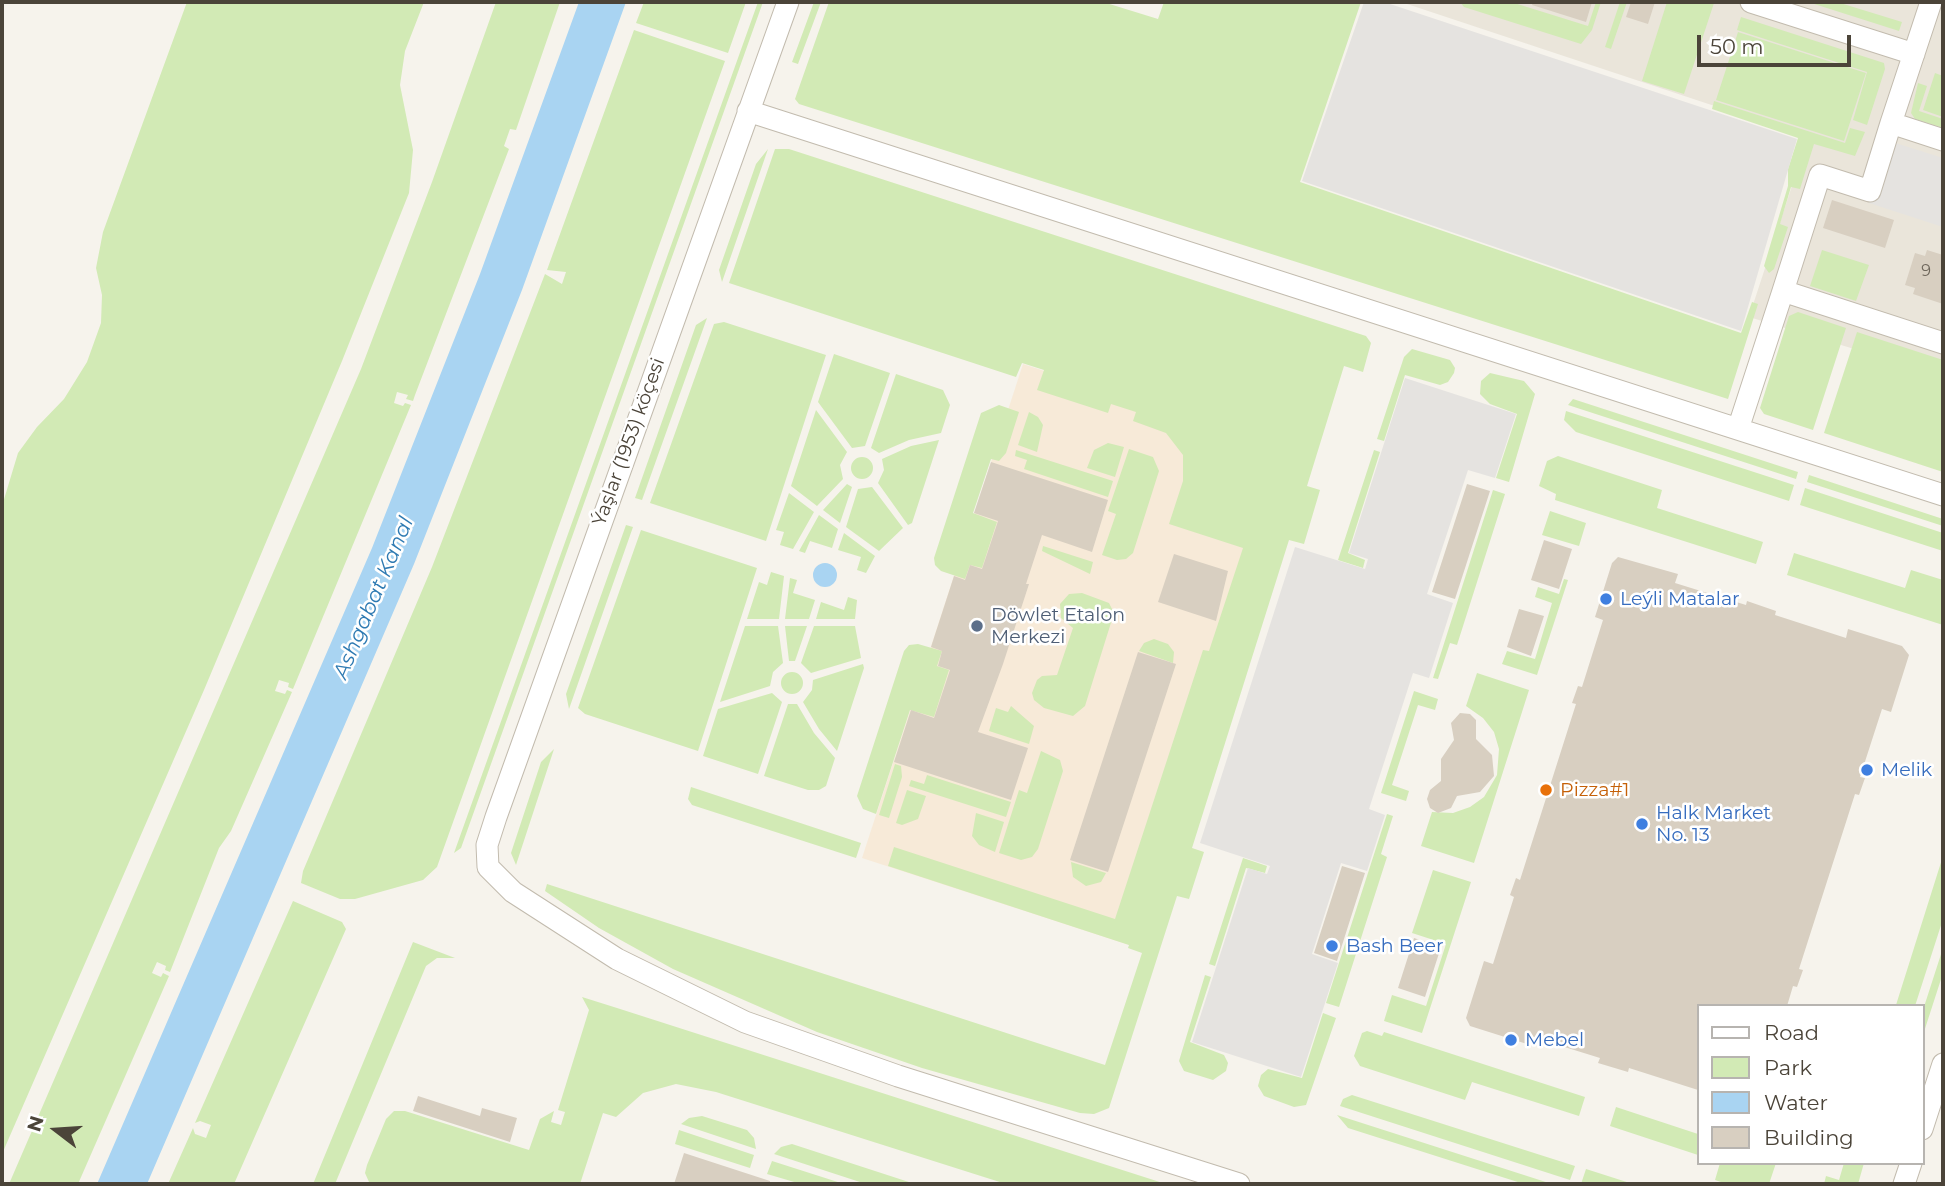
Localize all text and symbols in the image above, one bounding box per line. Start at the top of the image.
scale bar [1700,21,1854,65]
text: 50 m [1710,34,1764,59]
house number: 9 [1921,261,1931,281]
street label: Ýaşlar (1953) köçesi [588,355,670,529]
water label: Ashgabat Kanal [329,513,419,683]
place label: Leýli Matalar [1620,588,1740,610]
marker: Leýli Matalar [1598,591,1614,607]
place label: Döwlet Etalon Merkezi [991,604,1125,648]
marker: Döwlet Etalon Merkezi [969,618,985,634]
place label: Melik [1881,759,1932,781]
marker: Melik [1859,762,1875,778]
place label: Pizza#1 [1560,779,1629,801]
marker: Pizza#1 [1538,782,1554,798]
place label: Halk Market No. 13 [1656,802,1771,846]
marker: Halk Market No. 13 [1634,816,1650,832]
place label: Bash Beer [1346,935,1444,957]
marker: Bash Beer [1324,938,1340,954]
legend [1696,1004,1924,1165]
text: Road [1764,1020,1819,1045]
place label: Mebel [1525,1029,1584,1051]
marker: Mebel [1503,1032,1519,1048]
text: Park [1764,1055,1812,1080]
text: Water [1764,1090,1828,1115]
north arrow [21,1095,91,1165]
text: N [22,1113,49,1134]
text: Building [1764,1125,1854,1150]

